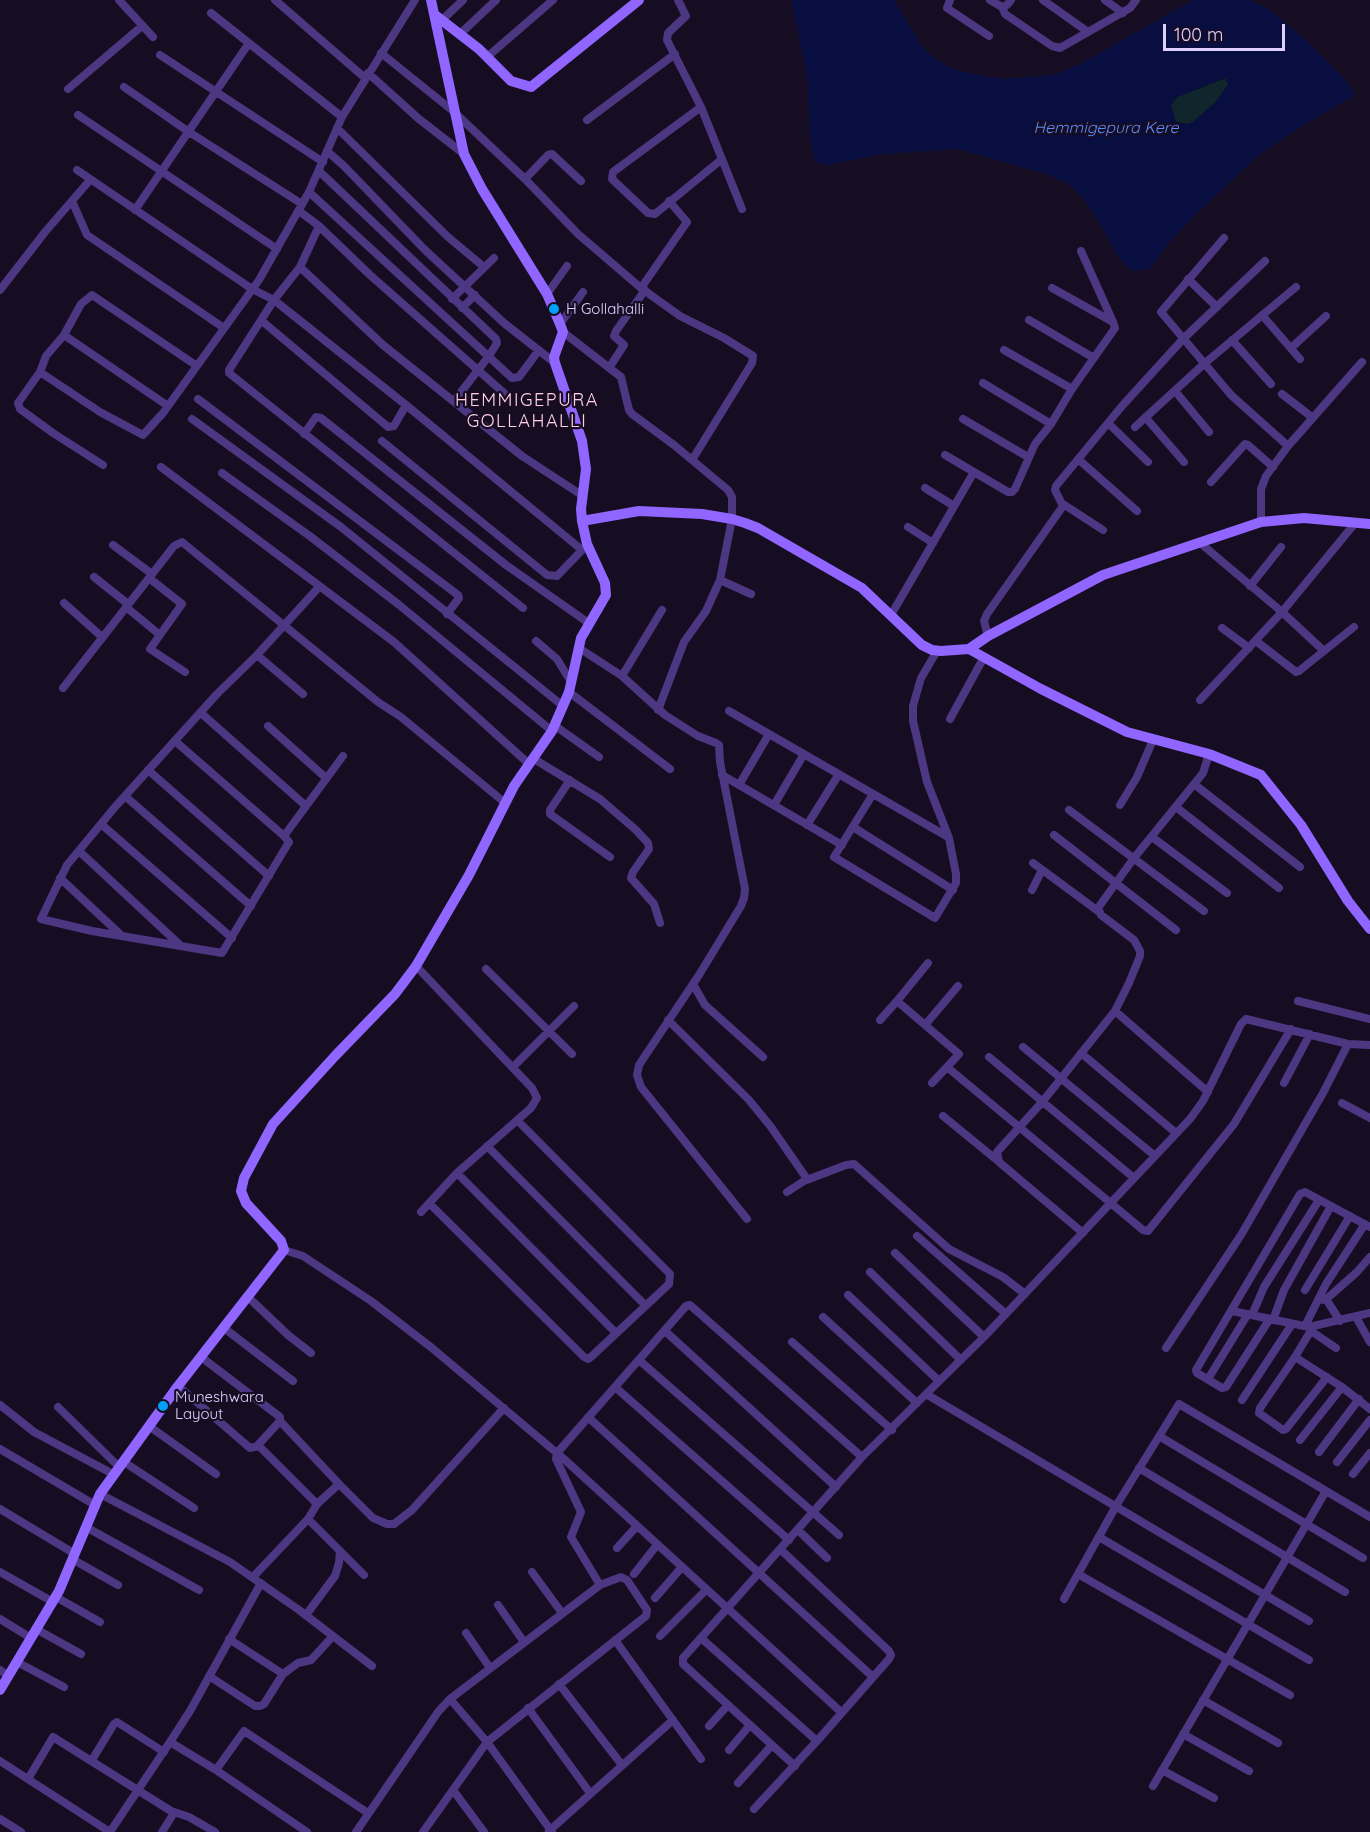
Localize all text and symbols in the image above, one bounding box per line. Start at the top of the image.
scale bar [1166,12,1288,50]
text: 100 m [1174,23,1223,46]
water label: Hemmigepura Kere [1033,118,1179,138]
place label: H Gollahalli [566,300,644,318]
marker: H Gollahalli [547,302,561,316]
district label: HEMMIGEPURA GOLLAHALLI [455,390,599,432]
place label: Muneshwara Layout [175,1388,264,1423]
marker: Muneshwara Layout [156,1399,170,1413]

